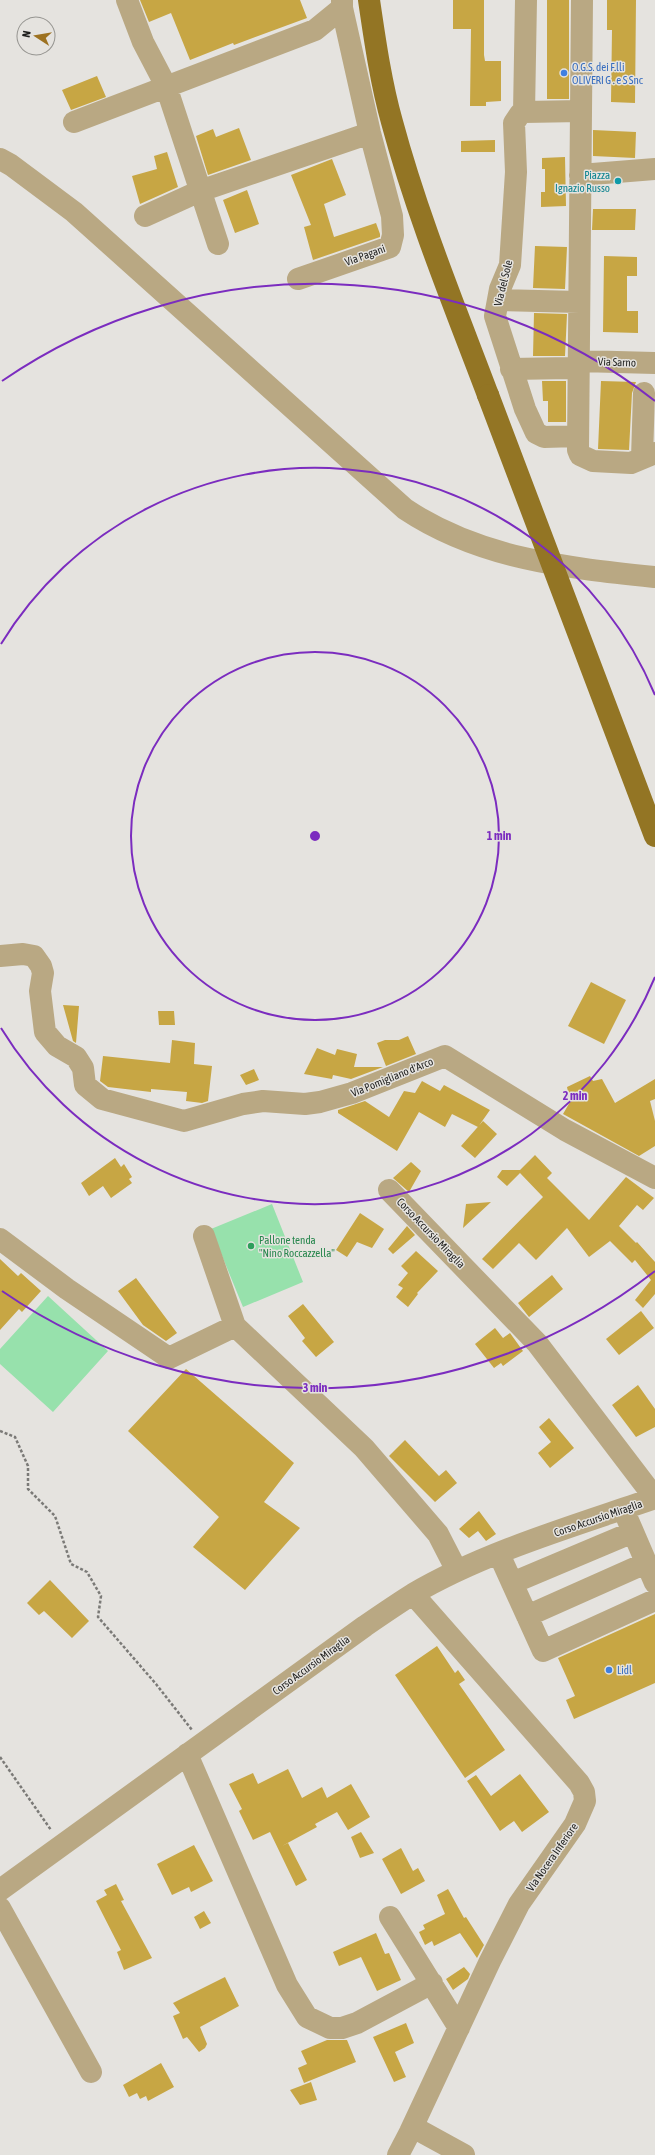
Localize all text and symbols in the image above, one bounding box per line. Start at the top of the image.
north arrow [16,16,56,56]
text: N [20,29,33,38]
place label: O.G.S. dei F.lli OLIVERI G . e S Snc [572,61,644,86]
marker: O.G.S. dei F.lli OLIVERI G . e S Snc [559,68,569,78]
place label: Piazza Ignazio Russo [555,169,610,194]
marker: Piazza Ignazio Russo [613,176,623,186]
street label: Via Pagani [343,242,387,268]
street label: Via del Sole [492,259,514,307]
street label: Via Sarno [598,355,636,369]
centre of rings [308,829,322,843]
text: 1 min [487,829,511,843]
street label: Via Pomigliano d'Arco [349,1055,435,1099]
text: 2 min [563,1089,587,1103]
street label: Corso Accursio Miraglia [395,1196,467,1270]
place label: Pallone tenda "Nino Roccazzella" [259,1234,335,1259]
marker: Pallone tenda "Nino Roccazzella" [246,1241,256,1251]
text: 3 min [303,1381,327,1395]
street label: Corso Accursio Miraglia [552,1497,644,1539]
street label: Corso Accursio Miraglia [270,1633,352,1697]
place label: Lidl [617,1664,632,1676]
marker: Lidl [604,1665,614,1675]
street label: Via Nocera Inferiore [524,1821,580,1893]

